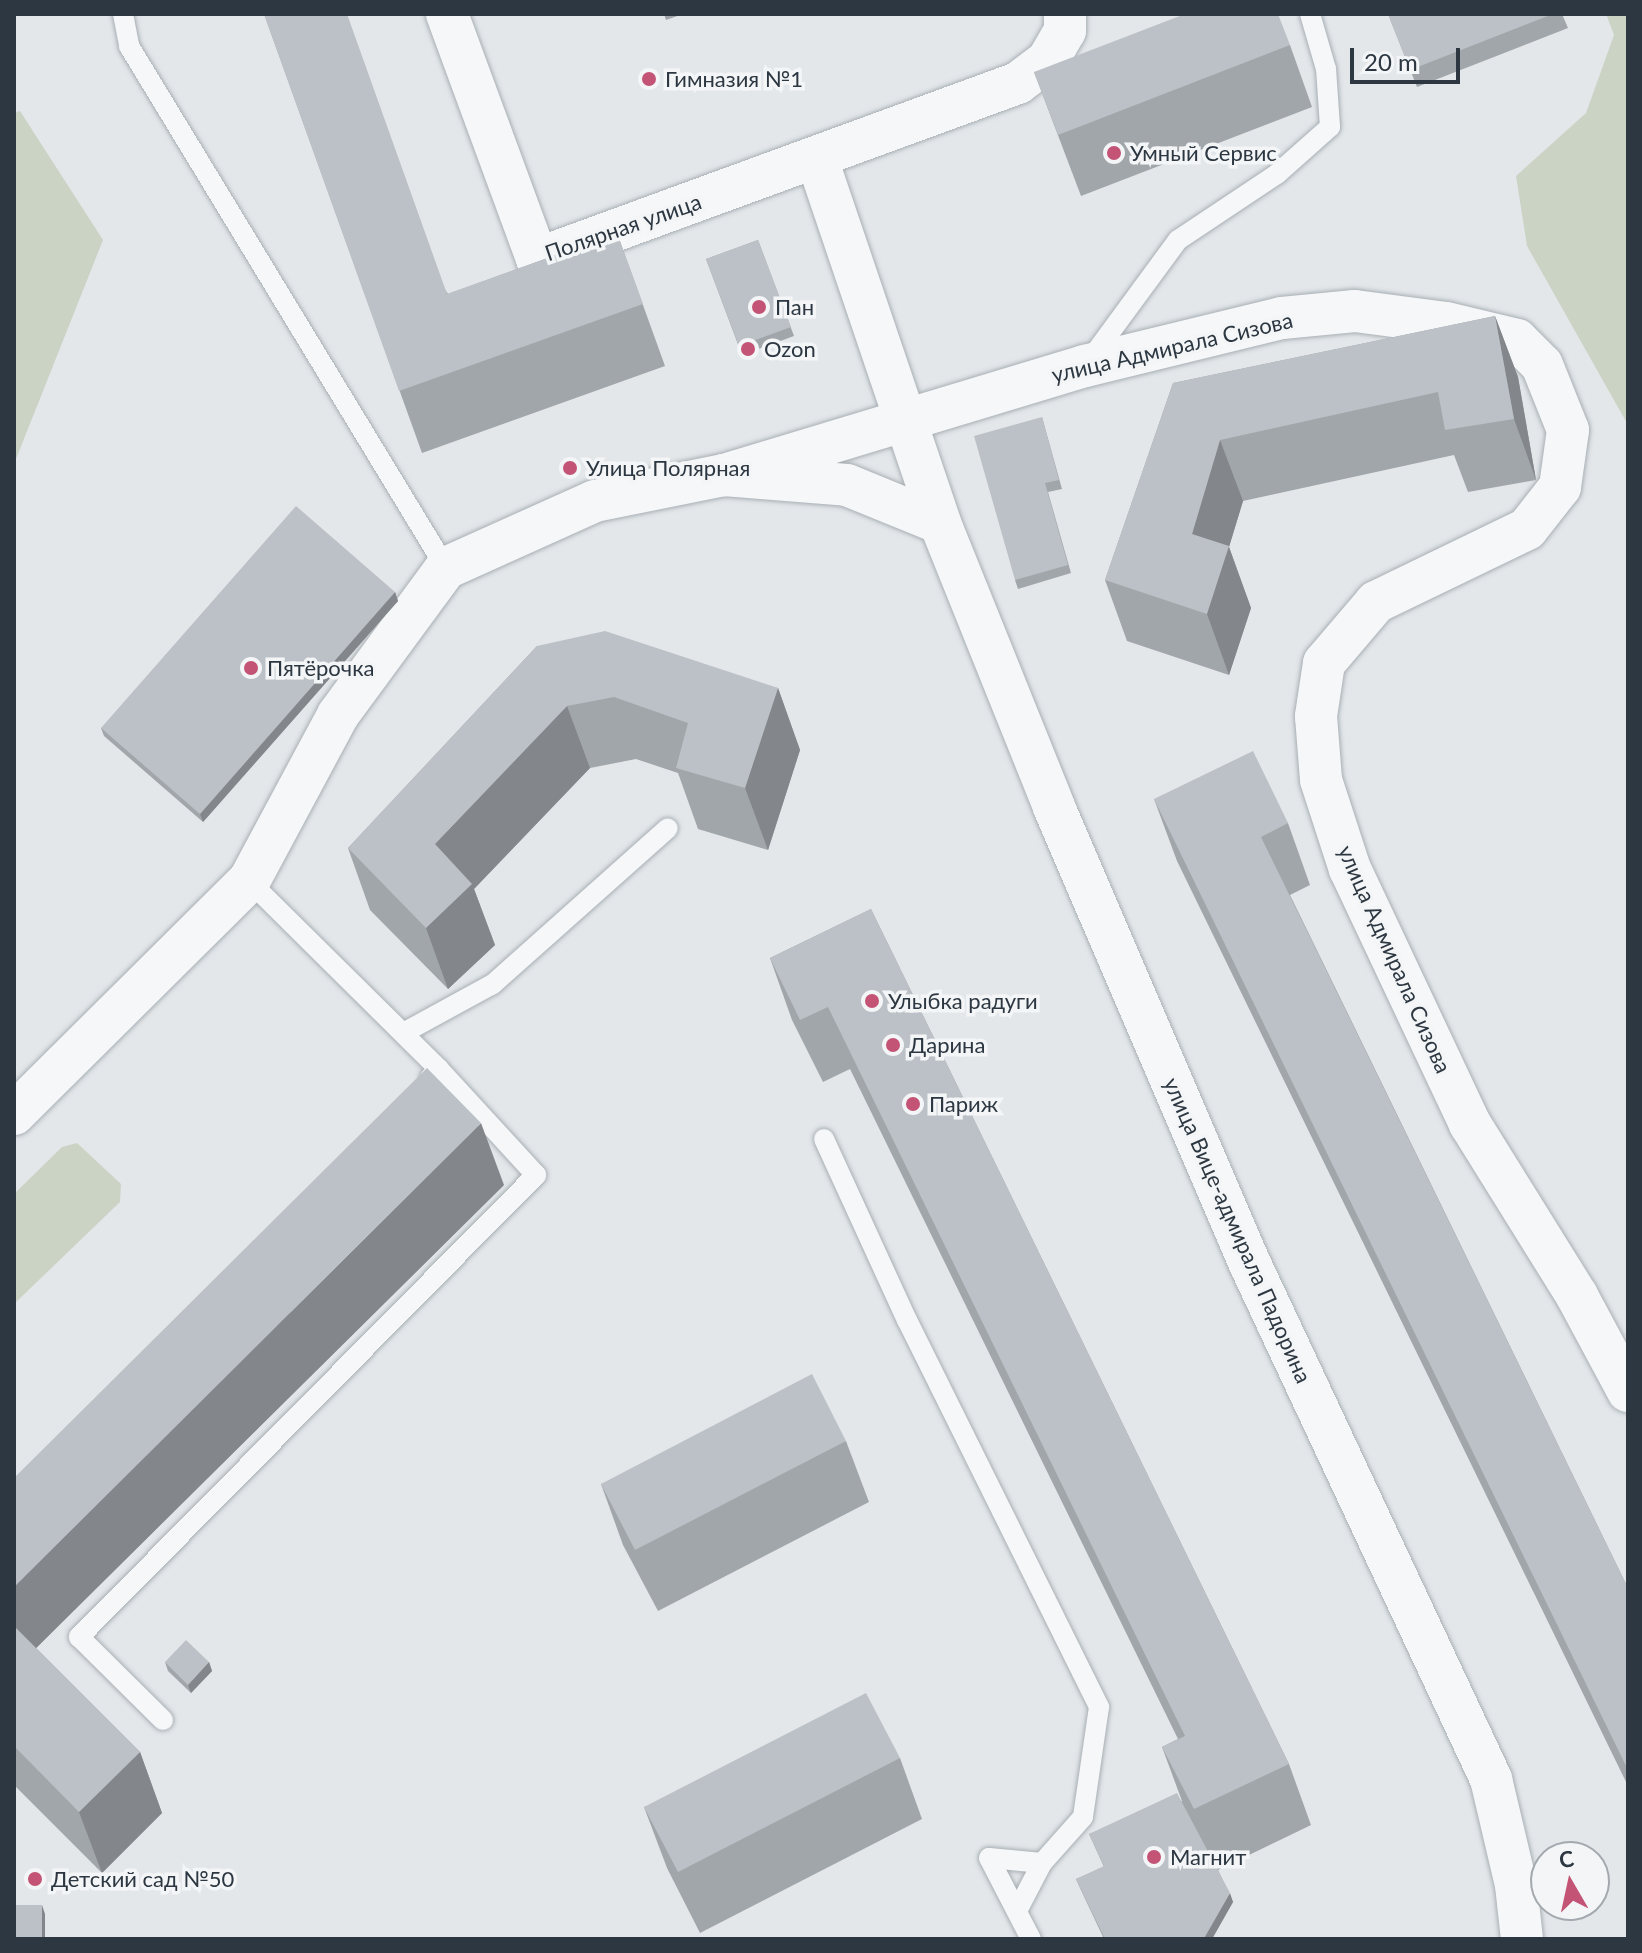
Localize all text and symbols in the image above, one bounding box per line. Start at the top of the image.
scale bar [1354,32,1464,82]
text: 20 m [1364,47,1418,76]
place label: Гимназия №1 [665,66,803,92]
marker: Гимназия №1 [640,70,658,88]
place label: Умный Сервис [1130,140,1277,166]
marker: Умный Сервис [1105,144,1123,162]
street label: Полярная улица [541,188,705,266]
place label: Пан [775,294,814,320]
marker: Пан [750,298,768,316]
street label: улица Адмирала Сизова [1049,306,1295,388]
place label: Ozon [764,336,816,362]
marker: Ozon [739,340,757,358]
place label: Улица Полярная [586,455,750,481]
marker: Улица Полярная [561,459,579,477]
place label: Пятёрочка [267,655,374,681]
marker: Пятёрочка [242,659,260,677]
street label: улица Адмирала Сизова [1333,841,1457,1077]
place label: Улыбка радуги [888,988,1038,1014]
marker: Улыбка радуги [863,992,881,1010]
place label: Дарина [909,1032,985,1058]
marker: Дарина [884,1036,902,1054]
street label: улица Вице-адмирала Падорина [1158,1073,1318,1387]
place label: Париж [929,1091,998,1117]
marker: Париж [904,1095,922,1113]
north arrow [1530,1841,1610,1921]
place label: Магнит [1170,1844,1246,1870]
text: С [1557,1844,1576,1873]
marker: Магнит [1145,1848,1163,1866]
place label: Детский сад №50 [51,1866,234,1892]
marker: Детский сад №50 [26,1870,44,1888]

